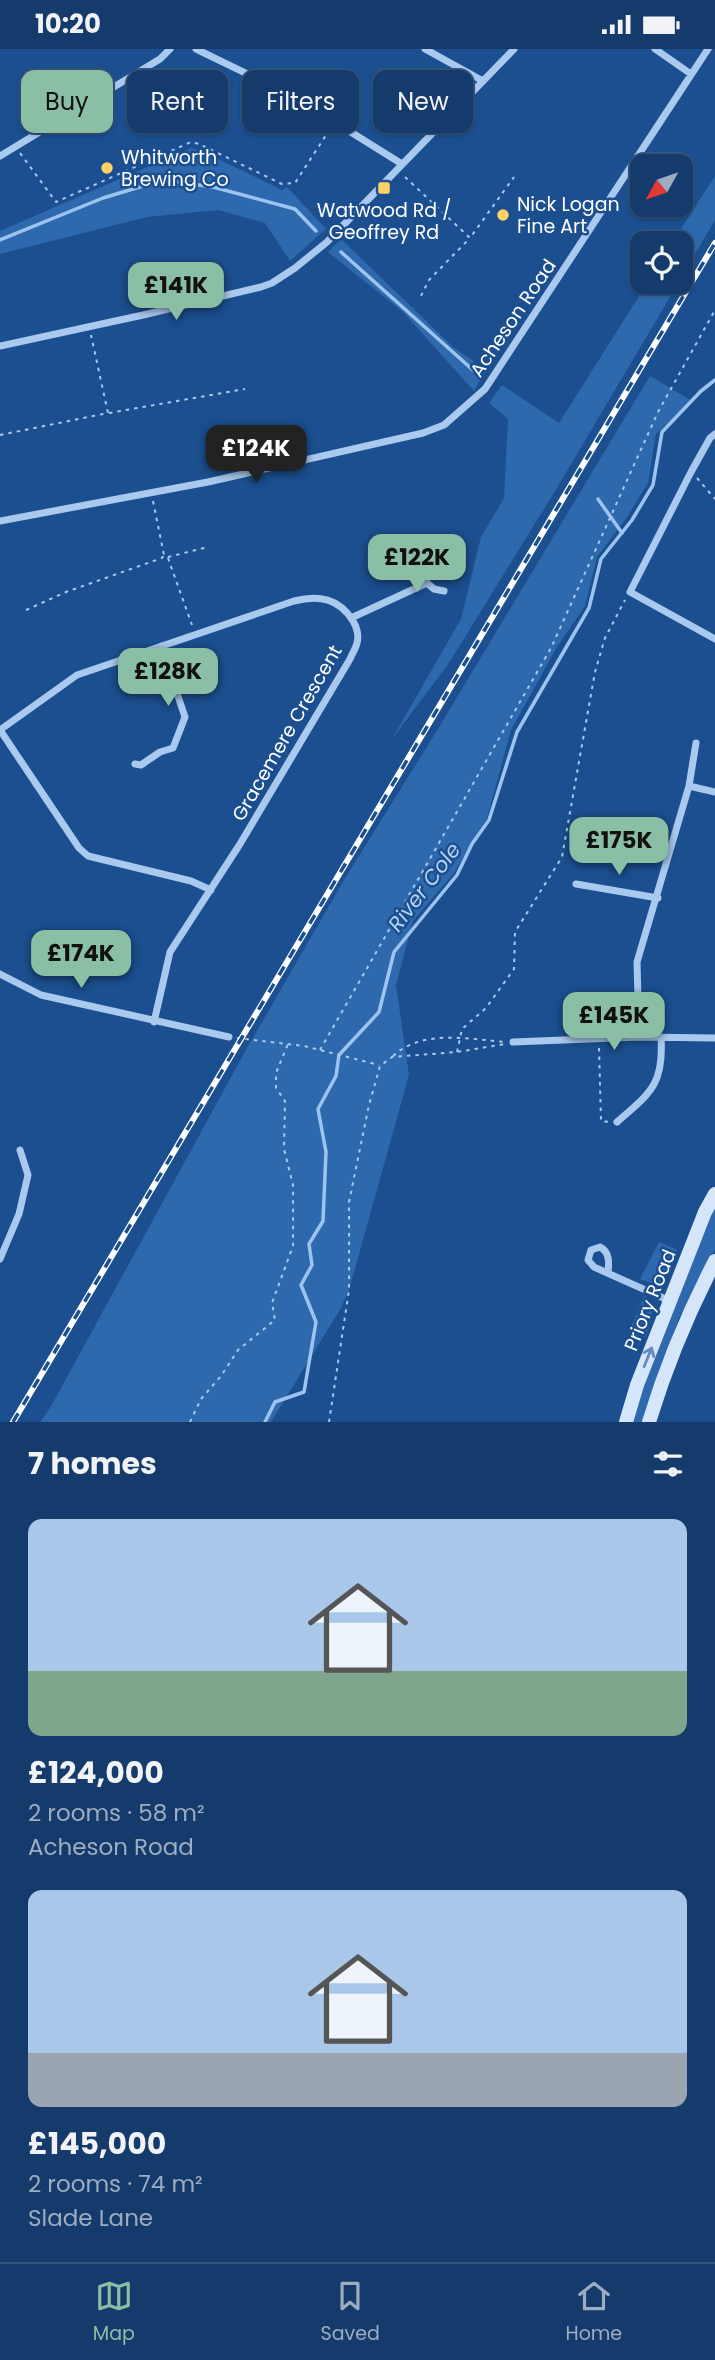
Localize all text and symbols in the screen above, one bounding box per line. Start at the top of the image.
text: 10:20 [35,6,101,42]
chip: Buy [21,70,113,133]
chip: Rent [127,70,228,133]
chip: Filters [242,70,359,133]
chip: New [373,70,473,133]
place label: Whitworth Brewing Co [121,144,229,193]
north arrow [630,154,693,217]
map controls [630,154,693,294]
marker: Whitworth Brewing Co [99,160,115,176]
marker: Watwood Rd / Geoffrey Rd [376,180,392,196]
place label: Nick Logan Fine Art [517,191,620,240]
place label: Watwood Rd / Geoffrey Rd [317,197,451,246]
marker: Nick Logan Fine Art [495,207,511,223]
button: locate [630,231,693,294]
street label: Acheson Road [464,254,562,382]
pin: £141K [127,263,225,322]
text: £141K [144,269,208,301]
pin: £124K [207,425,305,485]
text: £124K [222,432,290,464]
pin: £122K [368,535,466,594]
text: £122K [384,541,450,573]
street label: Gracemere Crescent [226,640,349,826]
pin: £128K [119,649,217,708]
text: £128K [134,655,202,687]
pin: £175K [570,817,668,877]
text: £175K [585,824,653,856]
water label: River Cole [381,836,467,938]
pin: £174K [32,930,130,990]
text: £174K [47,937,115,969]
pin: £145K [565,993,663,1052]
text: £145K [579,999,649,1031]
street label: Priory Road [617,1245,683,1355]
one-way arrow [642,1347,655,1369]
text: 7 homes [28,1442,157,1485]
icon: filters [649,1445,687,1483]
icon: home [295,1565,421,1691]
text: £124,000 [28,1751,164,1794]
text: 2 rooms · 58 m² [28,1797,205,1829]
text: Acheson Road [28,1831,194,1863]
icon: home [295,1936,421,2062]
text: £145,000 [28,2122,166,2165]
text: 2 rooms · 74 m² [28,2168,203,2200]
text: Slade Lane [28,2202,153,2234]
tab: Map [93,2277,135,2348]
tab: Saved [321,2277,380,2348]
tab: Home [565,2277,622,2348]

